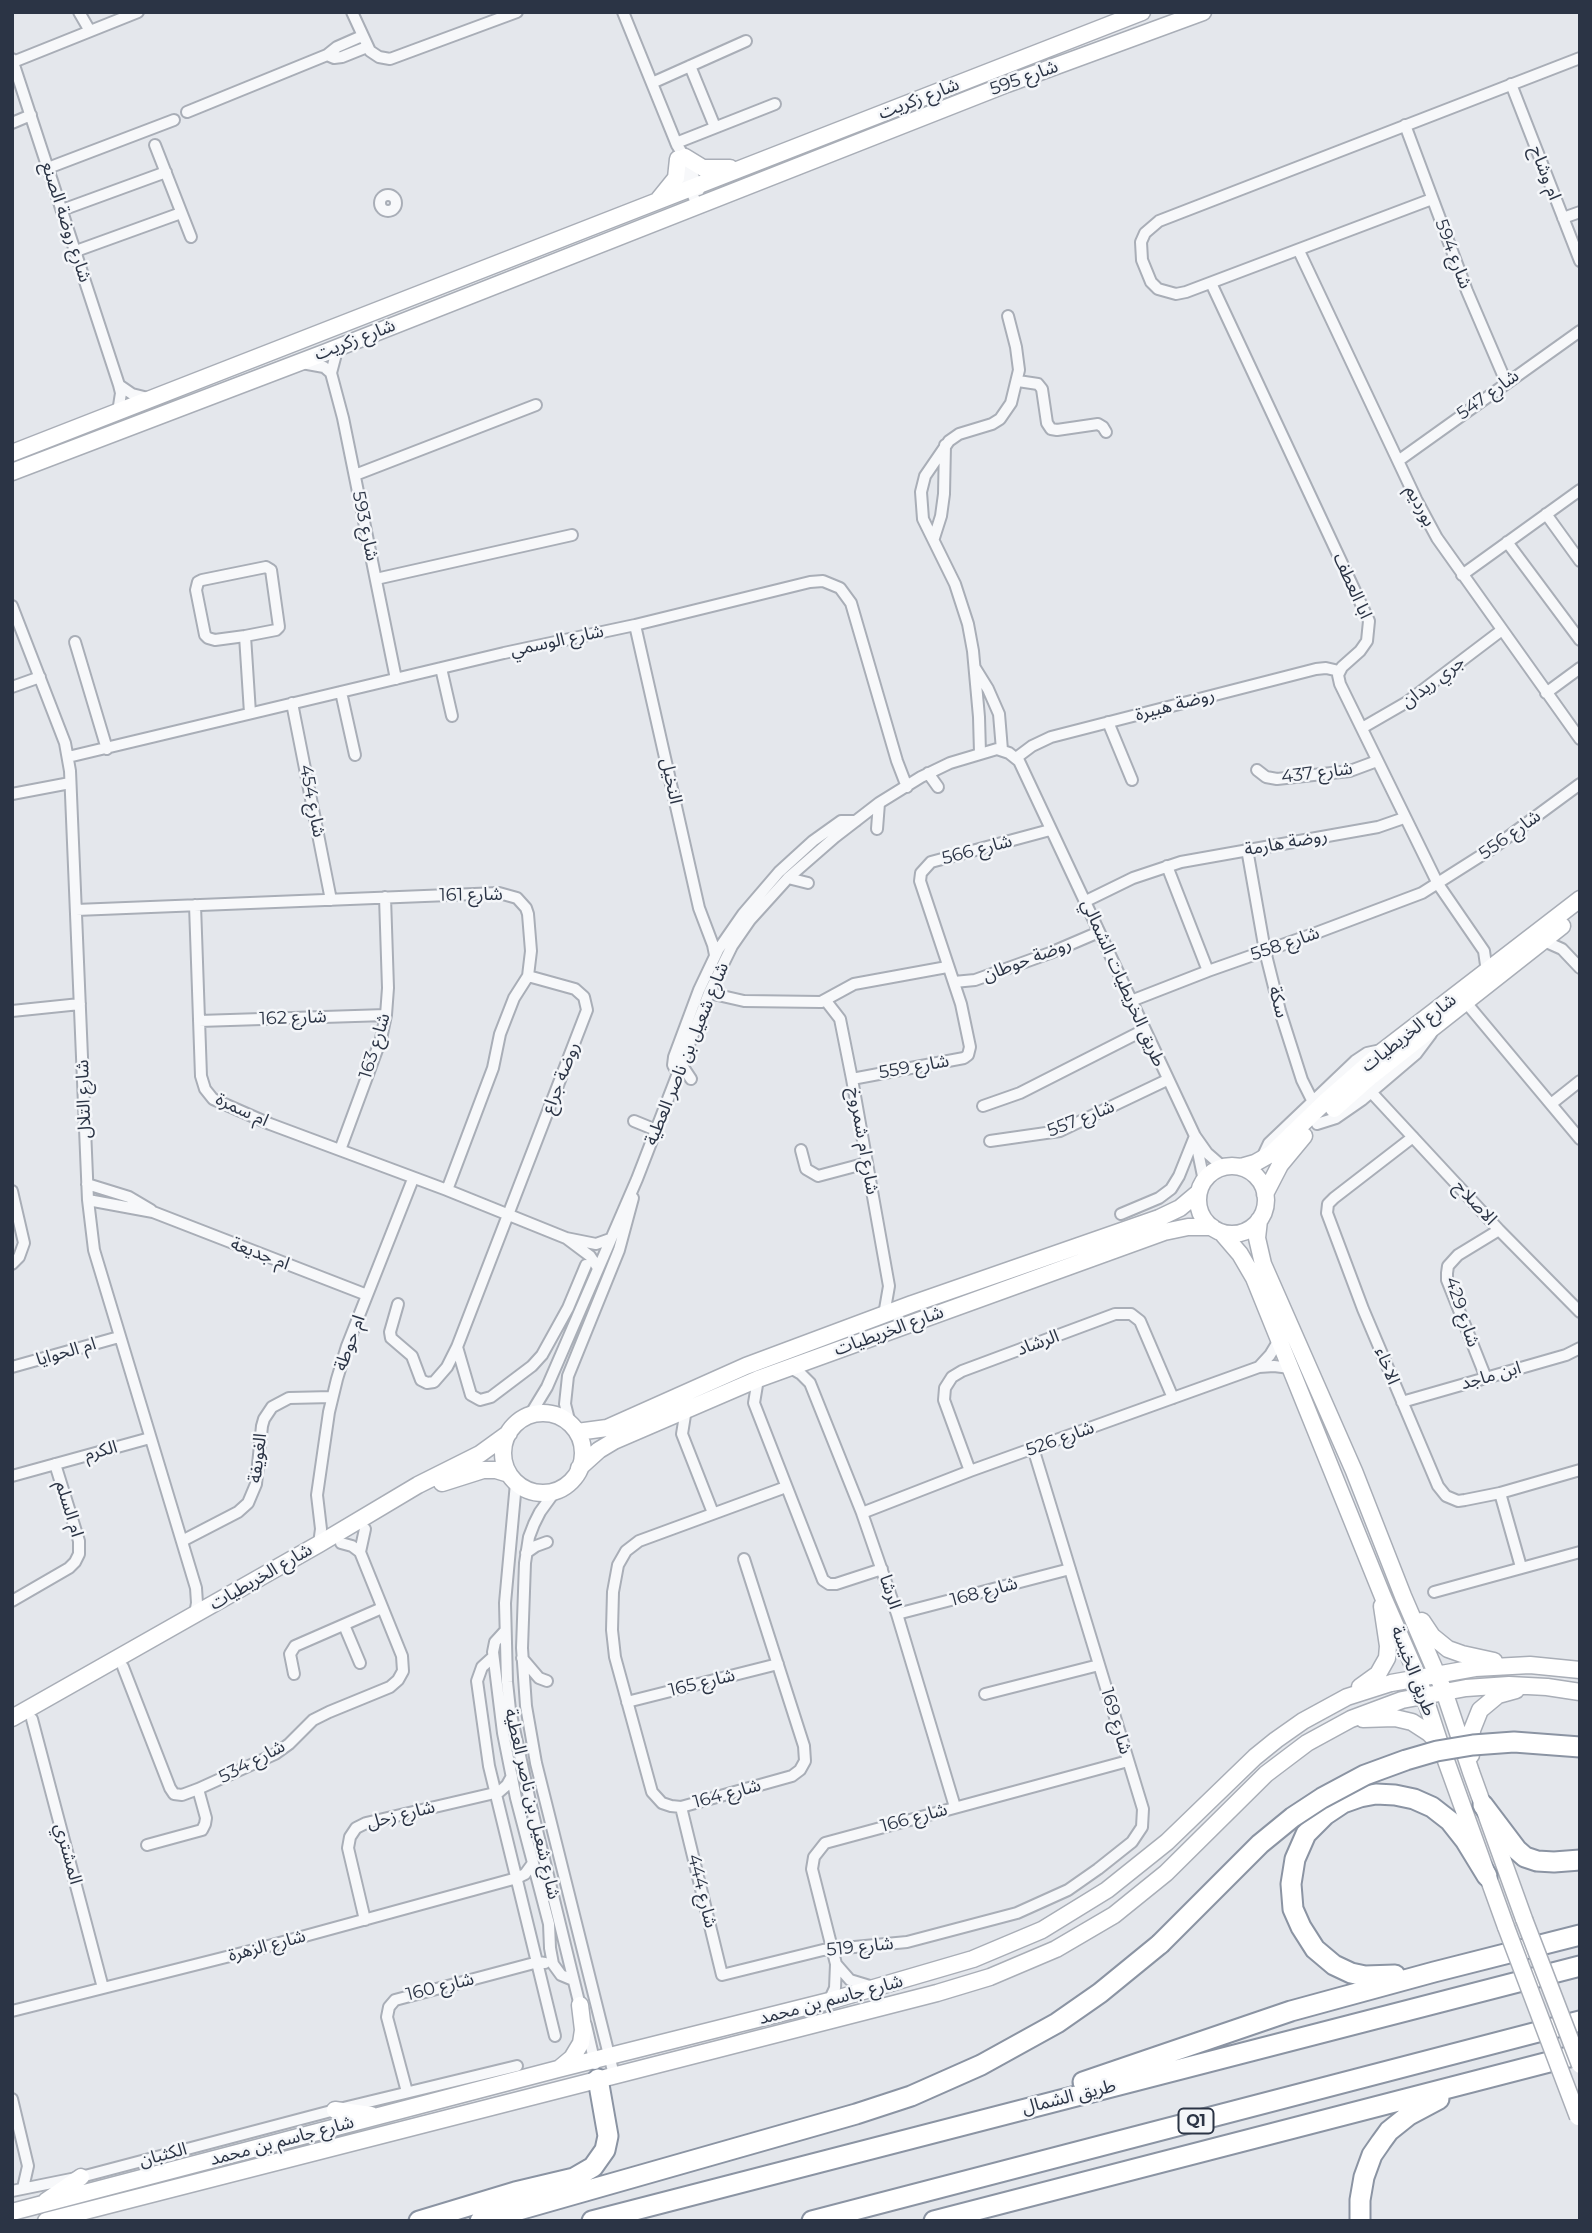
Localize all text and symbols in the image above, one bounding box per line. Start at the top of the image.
street label: شارع 595 [987,56,1061,100]
street label: شارع زكريت [876,74,962,124]
street label: ام وشاح [1525,143,1565,203]
street label: شارع روضة الصنع [36,159,96,285]
street label: شارع 594 [1430,216,1476,292]
street label: شارع زكريت [312,315,398,365]
street label: شارع 547 [1453,365,1523,425]
street label: بورديم [1400,482,1440,530]
street label: شارع 593 [347,489,383,563]
street label: ابا العطف [1328,550,1376,622]
street label: شارع الوسمي [508,621,606,661]
street label: جري ريدان [1397,651,1469,713]
street label: روضة هبيرة [1133,684,1217,726]
street label: النخيل [656,756,686,806]
street label: شارع 437 [1280,758,1354,788]
street label: شارع 454 [294,763,330,839]
street label: شارع 556 [1475,805,1545,865]
street label: روضة هارمة [1243,825,1329,861]
street label: شارع 566 [939,830,1015,870]
street label: شارع 161 [439,884,503,906]
street label: طريق الخريطيات الشمالي [1076,896,1170,1070]
street label: شارع 558 [1248,922,1322,966]
street label: روضة حوطان [980,933,1074,987]
street label: شارع شعيل بن ناصر العطية [640,959,734,1149]
street label: سكة [1263,984,1293,1020]
street label: شارع الخريطيات [1357,989,1461,1077]
street label: شارع 162 [259,1006,327,1030]
street label: شارع 163 [355,1011,395,1081]
street label: روضة جراع [537,1039,585,1117]
street label: شارع 559 [877,1050,951,1084]
street label: شارع التلال [72,1059,96,1139]
street label: شارع ام شمروخ [843,1086,883,1196]
street label: ام سمرة [212,1088,272,1132]
street label: شارع 557 [1044,1096,1118,1142]
street label: الاصلاح [1449,1176,1501,1230]
street label: ام جديعة [227,1233,293,1275]
street label: شارع 429 [1440,1274,1484,1350]
street label: شارع الخريطيات [831,1301,947,1361]
street label: ام حوطة [330,1312,370,1374]
street label: الرشاد [1014,1325,1062,1361]
street label: ام الحوايا [33,1333,99,1371]
street label: الاخاء [1370,1344,1404,1388]
street label: ابن ماجد [1458,1357,1524,1395]
street label: شارع 526 [1023,1417,1097,1461]
street label: الغويفة [244,1432,272,1484]
street label: الكرم [82,1436,120,1466]
street label: ام السلم [50,1478,88,1540]
street label: شارع الخريطيات [206,1539,316,1615]
street label: الرشا [874,1572,906,1612]
street label: شارع 168 [948,1573,1020,1611]
street label: طريق الخيسة [1386,1623,1440,1719]
street label: شارع 165 [667,1664,737,1702]
street label: شارع 169 [1096,1685,1136,1757]
street label: شارع شعيل بن ناصر العطية [500,1706,564,1902]
street label: شارع 534 [215,1736,289,1788]
street label: شارع 164 [691,1775,763,1813]
street label: شارع زحل [365,1796,437,1834]
street label: شارع 166 [878,1799,950,1837]
street label: المشتري [50,1821,86,1887]
street label: شارع 444 [682,1852,722,1930]
street label: شارع الزهرة [226,1925,308,1967]
street label: شارع 519 [825,1933,895,1961]
street label: شارع 160 [404,1968,476,2006]
street label: شارع جاسم بن محمد [757,1970,905,2030]
street label: طريق الشمال [1020,2075,1118,2119]
road number: Q1 [1178,2108,1214,2134]
street label: شارع جاسم بن محمد [208,2111,356,2171]
street label: الكثبان [137,2138,189,2172]

